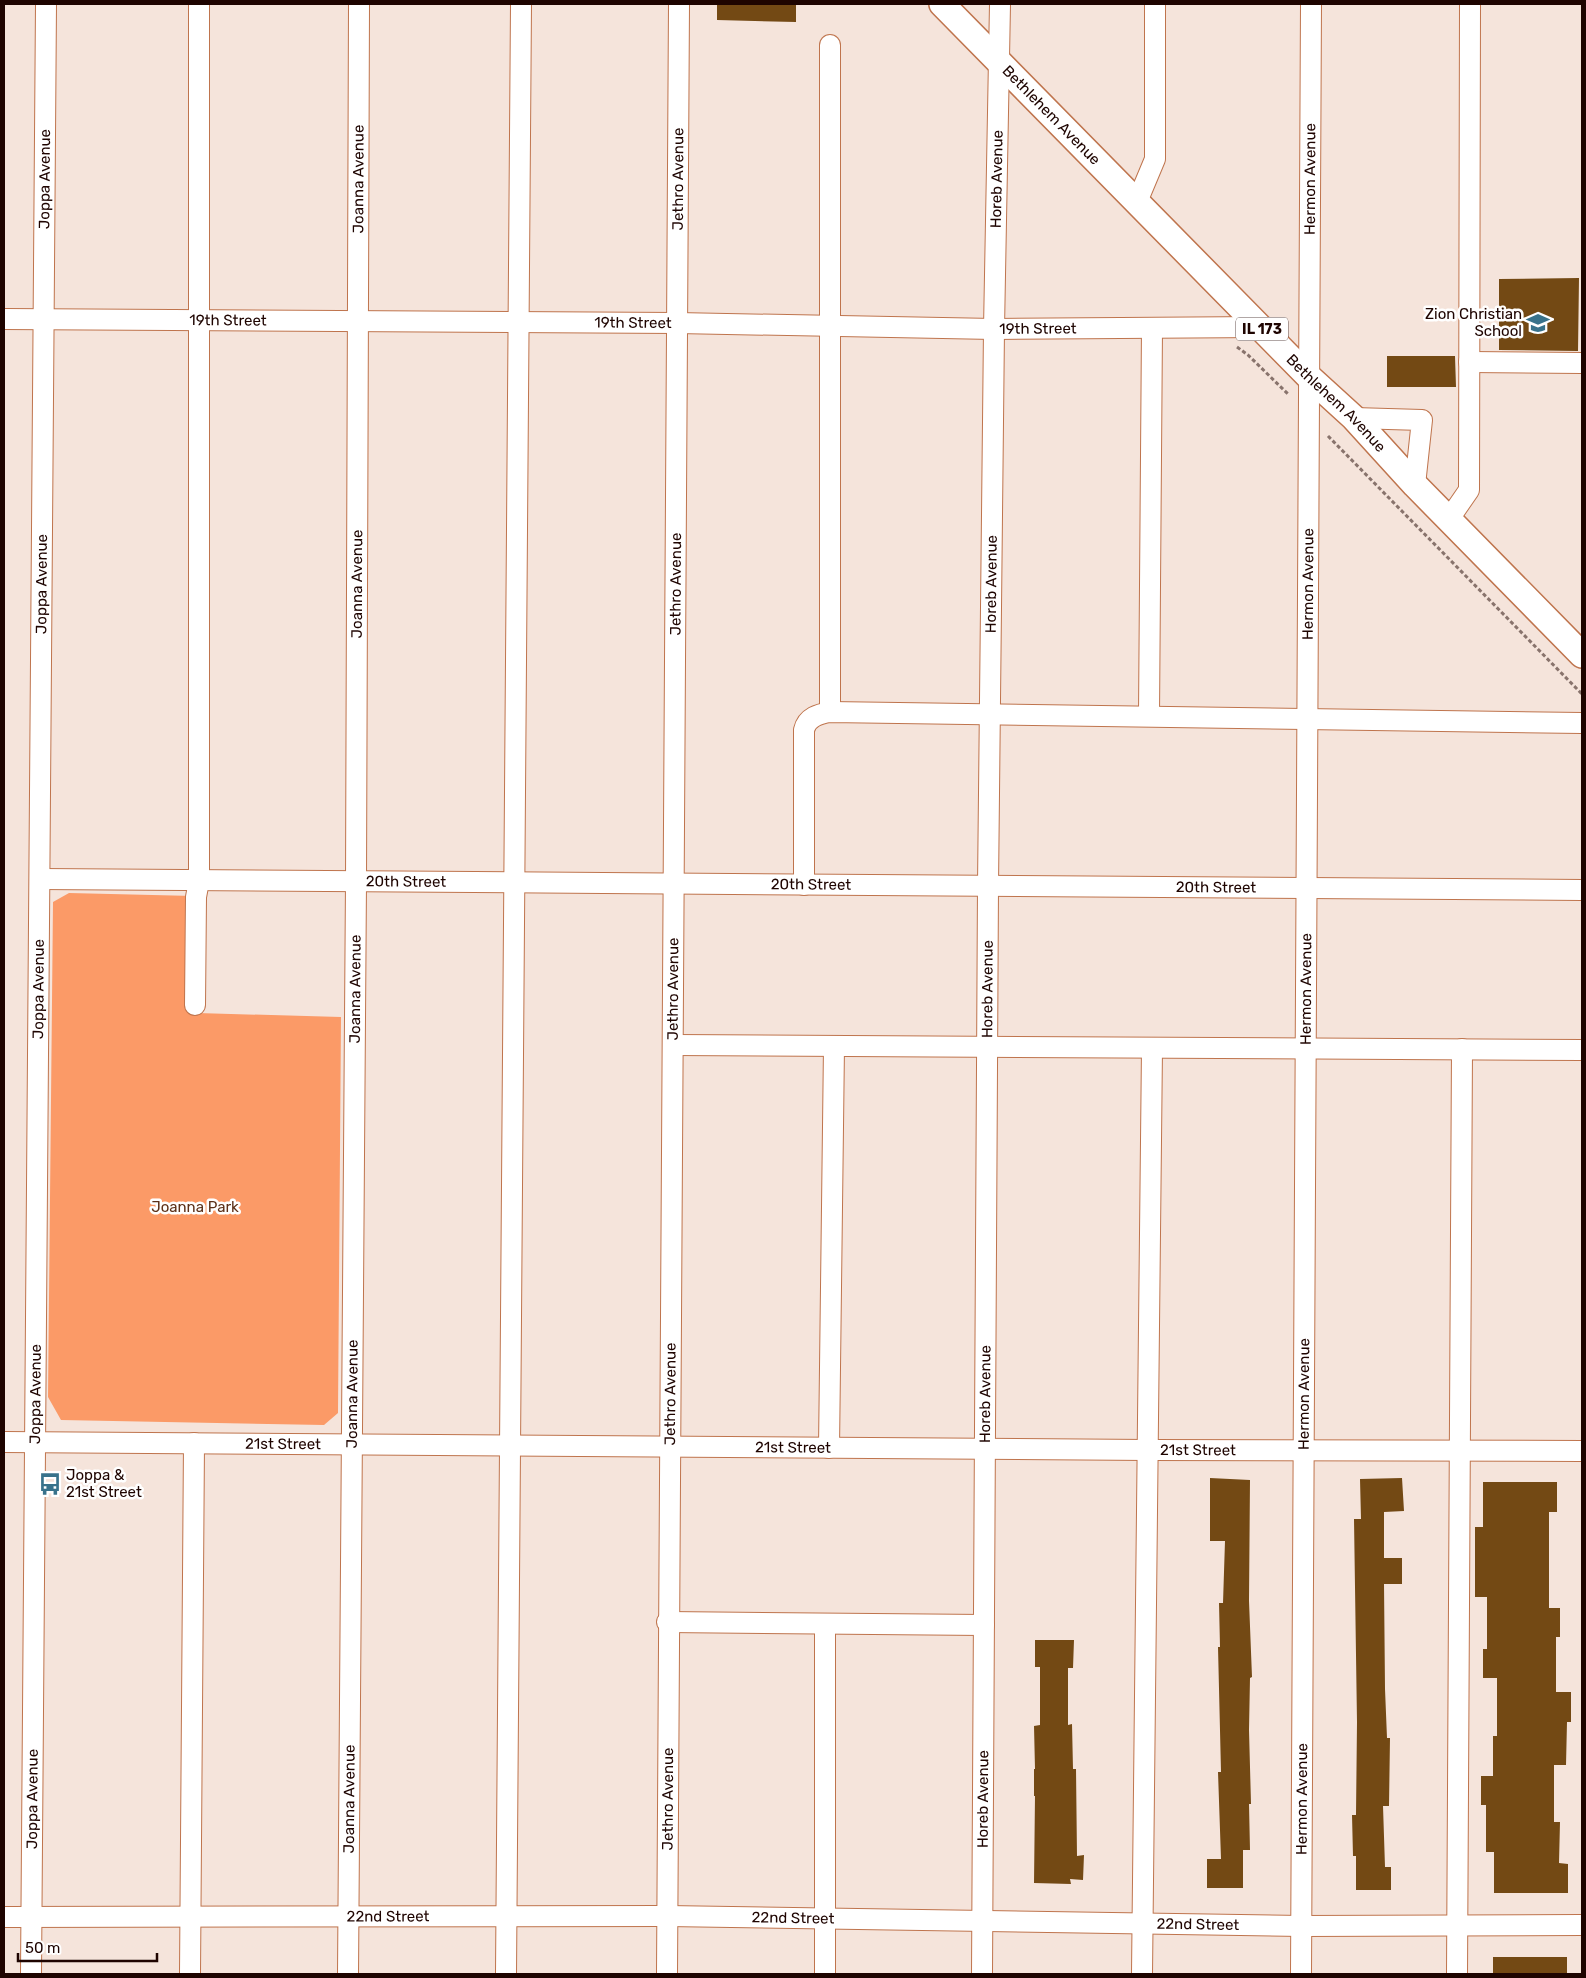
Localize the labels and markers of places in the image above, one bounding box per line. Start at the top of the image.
place label: Zion Christian School [1425,305,1522,340]
school or university icon: Zion Christian School [1525,310,1551,336]
place label: Joppa & 21st Street [66,1466,142,1501]
bus stop icon: Joppa & 21st Street [37,1471,63,1497]

